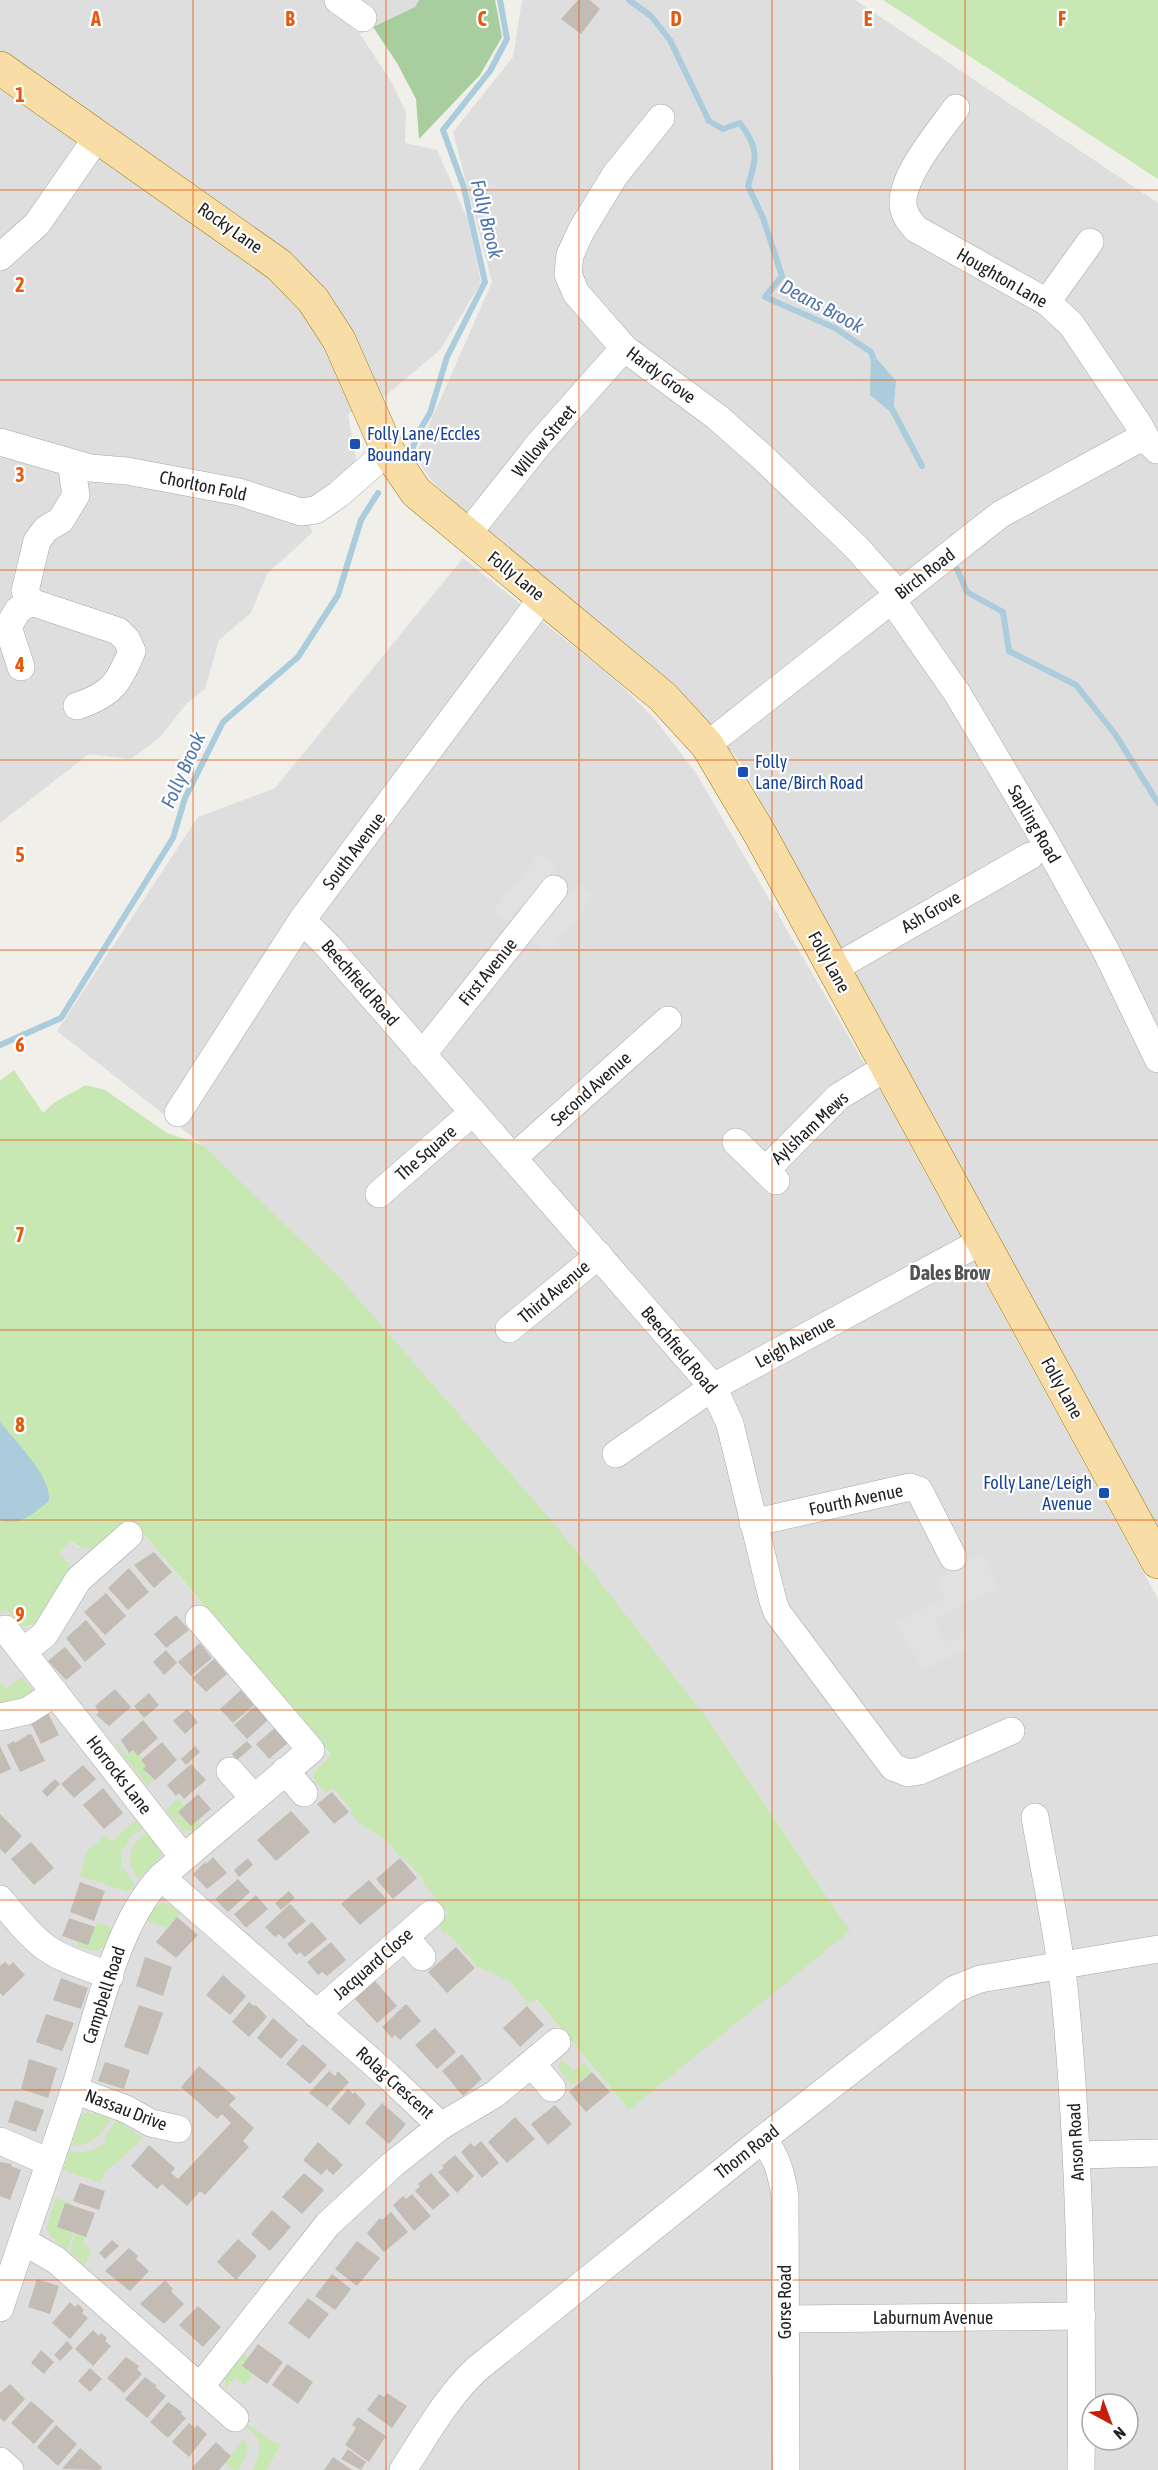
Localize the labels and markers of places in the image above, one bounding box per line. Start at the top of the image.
place label: Folly Lane/Eccles Boundary [367,423,480,465]
marker: Folly Lane/Eccles Boundary [348,437,362,451]
place label: Folly Lane/Birch Road [755,751,864,793]
marker: Folly Lane/Birch Road [736,765,750,779]
place label: Folly Lane/Leigh Avenue [983,1472,1092,1514]
marker: Folly Lane/Leigh Avenue [1097,1486,1111,1500]

